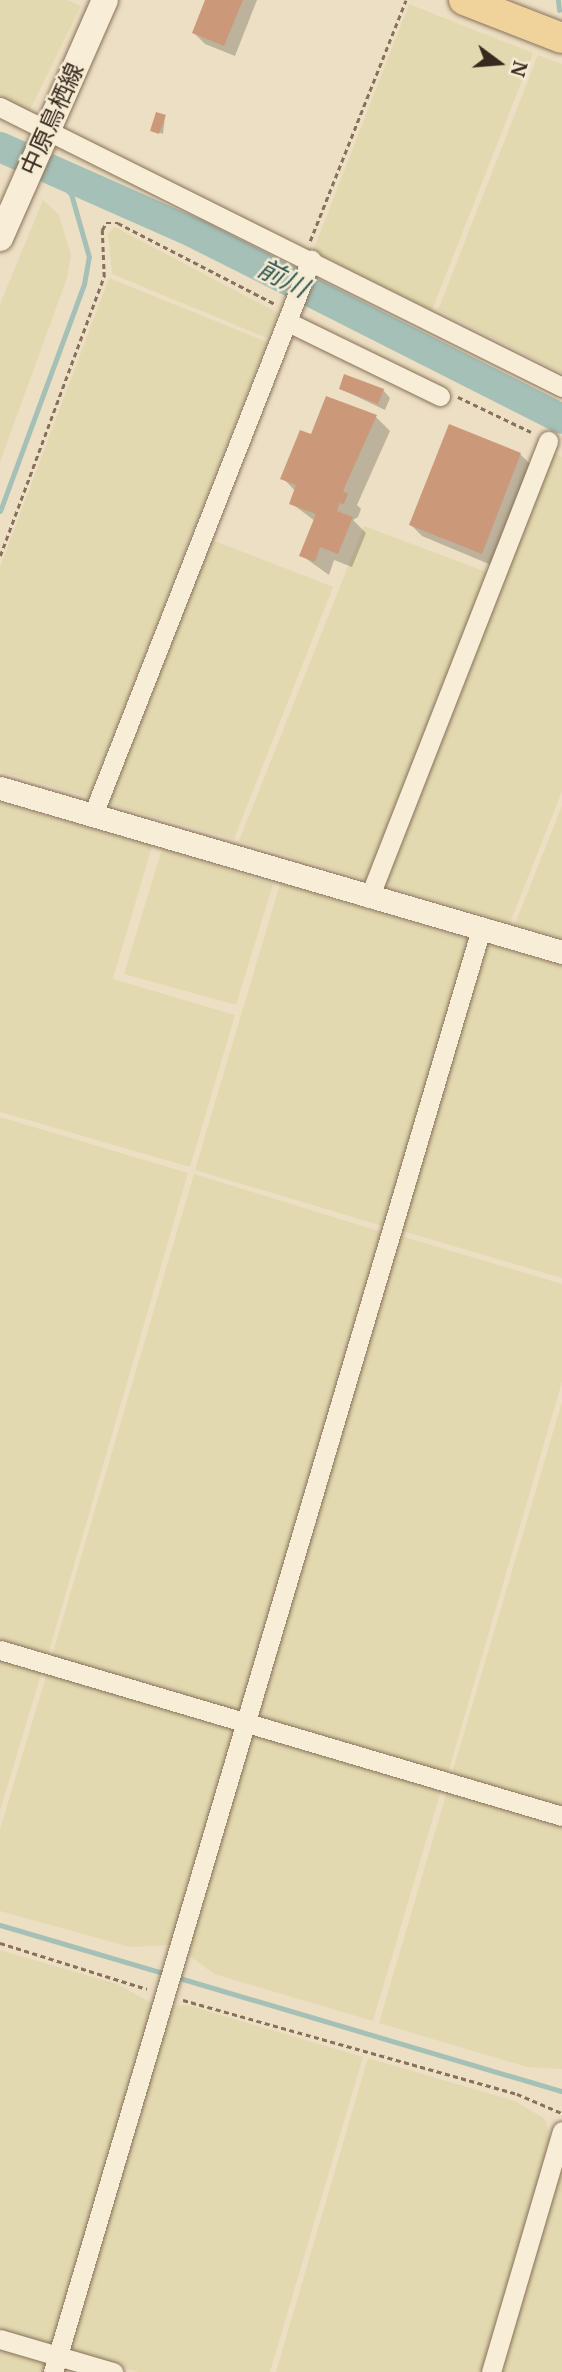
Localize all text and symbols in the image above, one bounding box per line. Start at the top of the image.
north arrow [464,28,534,98]
street label: 中原鳥栖線 [14,58,90,180]
text: N [506,58,533,79]
water label: 前川 [253,252,313,304]

